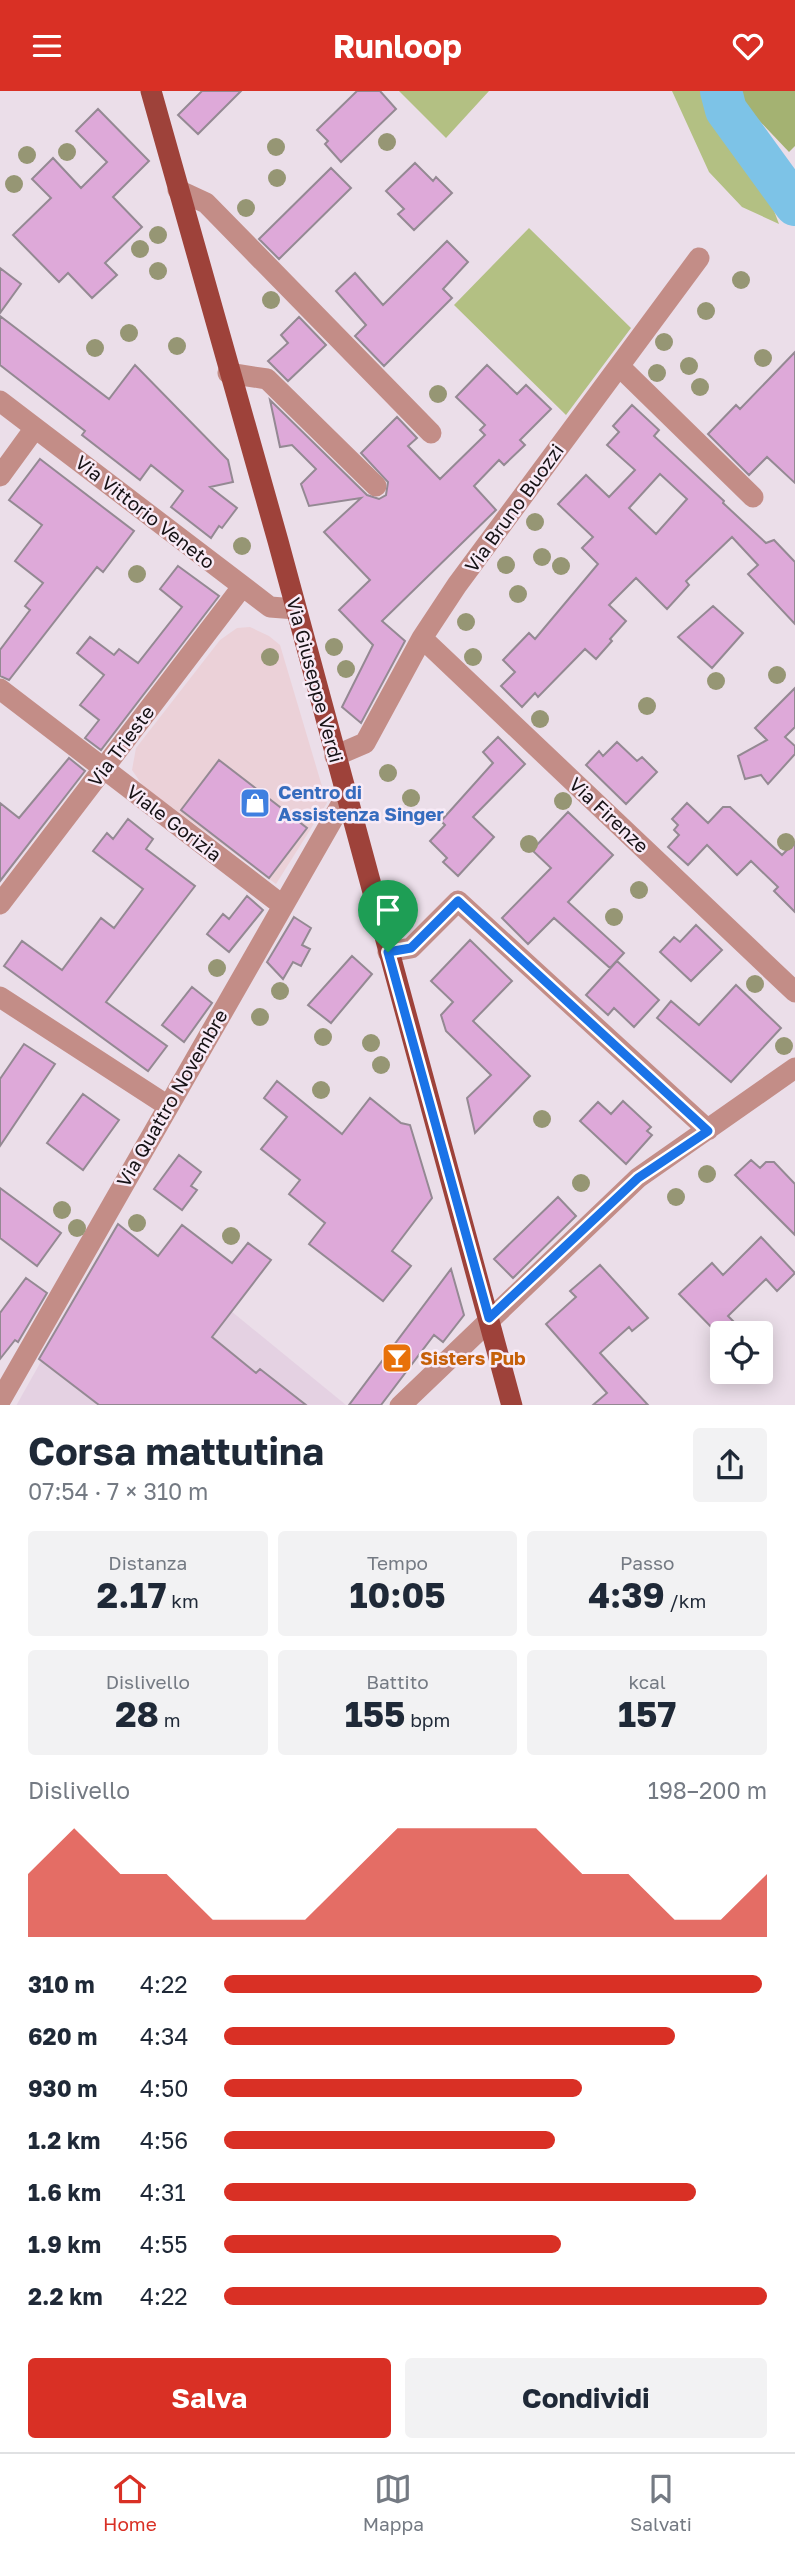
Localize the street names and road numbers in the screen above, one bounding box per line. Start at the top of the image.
street label: Via Bruno Buozzi [459,439,568,576]
street label: Via Vittorio Veneto [71,450,220,573]
street label: Via Giuseppe Verdi [282,595,349,765]
street label: Via Trieste [83,701,159,791]
street label: Via Firenze [565,772,654,857]
street label: Viale Gorizia [122,779,226,866]
street label: Via Quattro Novembre [111,1005,232,1191]

